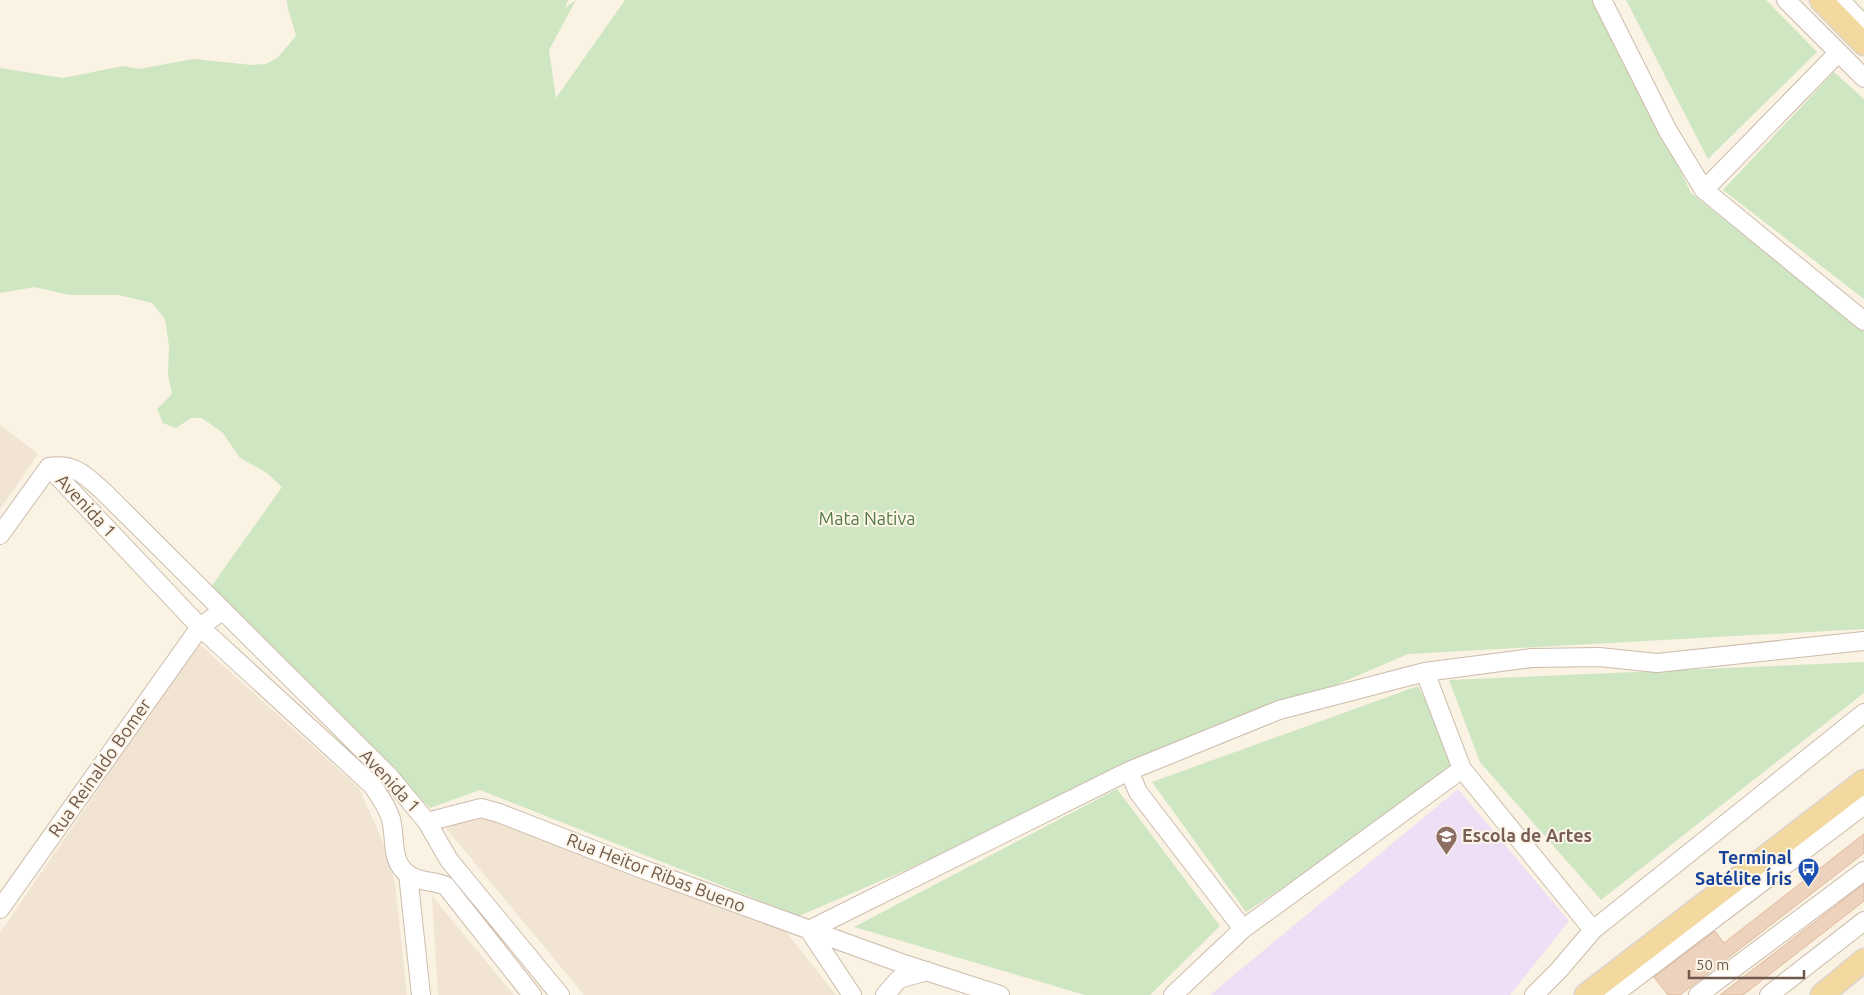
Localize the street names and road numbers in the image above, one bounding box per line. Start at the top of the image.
street label: Avenida 1 [53,470,121,541]
street label: Rua Reinaldo Bomer [44,694,155,840]
street label: Avenida 1 [357,745,425,816]
street label: Rua Heitor Ribas Bueno [564,829,749,915]

